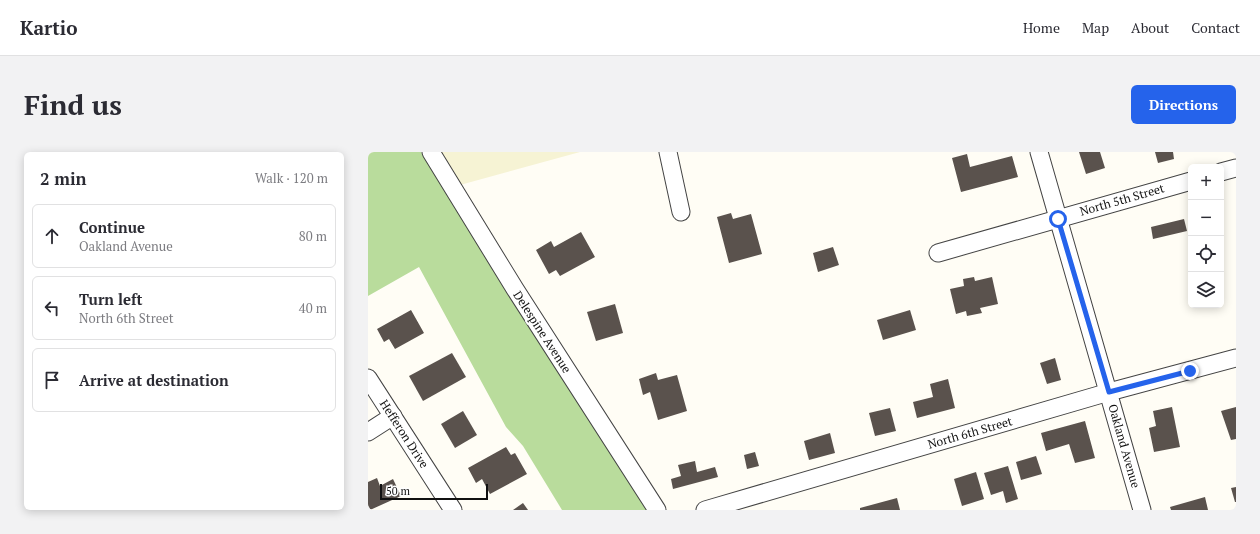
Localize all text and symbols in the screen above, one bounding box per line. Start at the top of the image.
text: Kartio [20,15,77,40]
text: Home [1023,18,1060,37]
text: Map [1082,18,1109,37]
text: About [1131,18,1169,37]
text: Contact [1191,18,1240,37]
button: Directions [1131,85,1236,124]
text: Find us [24,86,122,123]
map controls [1188,164,1224,308]
button: + [1188,164,1224,200]
text: 2 min [40,167,87,190]
text: Walk · 120 m [255,169,328,187]
street label: North 5th Street [1078,180,1166,219]
button: − [1188,200,1224,236]
route start [1049,210,1067,228]
text: Continue [79,217,145,237]
icon: ahead [41,225,63,247]
text: 80 m [299,227,327,245]
button: locate [1188,236,1224,272]
text: Oakland Avenue [79,237,173,255]
button: layers [1188,272,1224,308]
street label: Delespine Avenue [510,288,575,376]
text: Turn left [79,289,143,309]
icon: left [41,297,63,319]
text: 40 m [299,299,327,317]
text: North 6th Street [79,309,174,327]
route end [1181,362,1199,380]
icon: arrive [41,369,63,391]
text: Arrive at destination [79,370,229,390]
street label: Hefferon Drive [377,397,432,471]
street label: Oakland Avenue [1105,402,1144,490]
street label: North 6th Street [926,413,1014,452]
scale bar [380,482,488,501]
text: 50 m [386,484,410,498]

